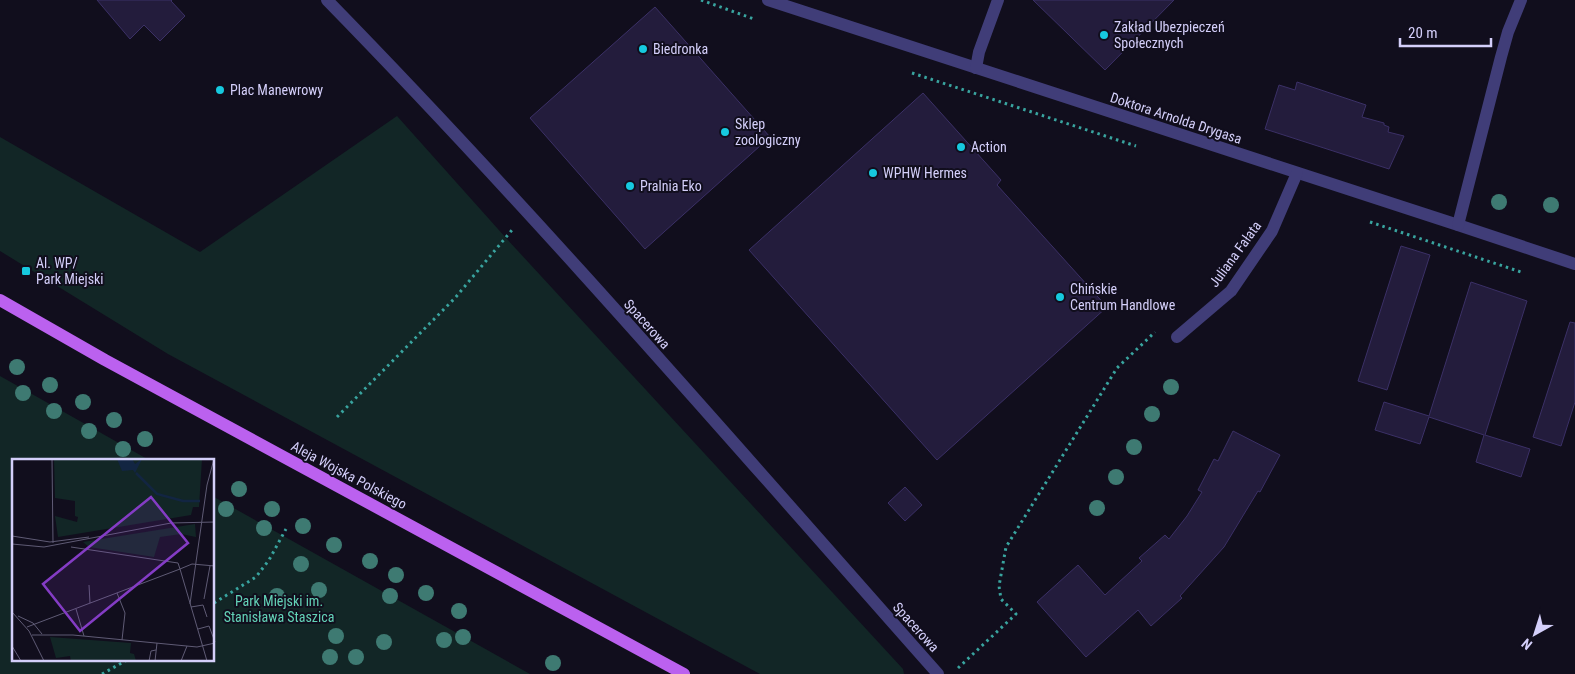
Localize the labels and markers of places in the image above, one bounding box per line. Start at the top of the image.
place label: Zakład Ubezpieczeń Społecznych [1114,19,1225,51]
marker: Zakład Ubezpieczeń Społecznych [1098,29,1110,41]
place label: Biedronka [653,41,708,57]
marker: Biedronka [637,43,649,55]
place label: Plac Manewrowy [230,82,323,98]
marker: Plac Manewrowy [214,84,226,96]
place label: Sklep zoologiczny [735,116,801,148]
marker: Sklep zoologiczny [719,126,731,138]
place label: Action [971,139,1007,155]
marker: Action [955,141,967,153]
place label: WPHW Hermes [883,165,967,181]
marker: WPHW Hermes [867,167,879,179]
place label: Pralnia Eko [640,178,702,194]
marker: Pralnia Eko [624,180,636,192]
place label: Al. WP/ Park Miejski [36,255,104,287]
marker: Al. WP/ Park Miejski [20,265,32,277]
place label: Chińskie Centrum Handlowe [1070,281,1176,313]
marker: Chińskie Centrum Handlowe [1054,291,1066,303]

